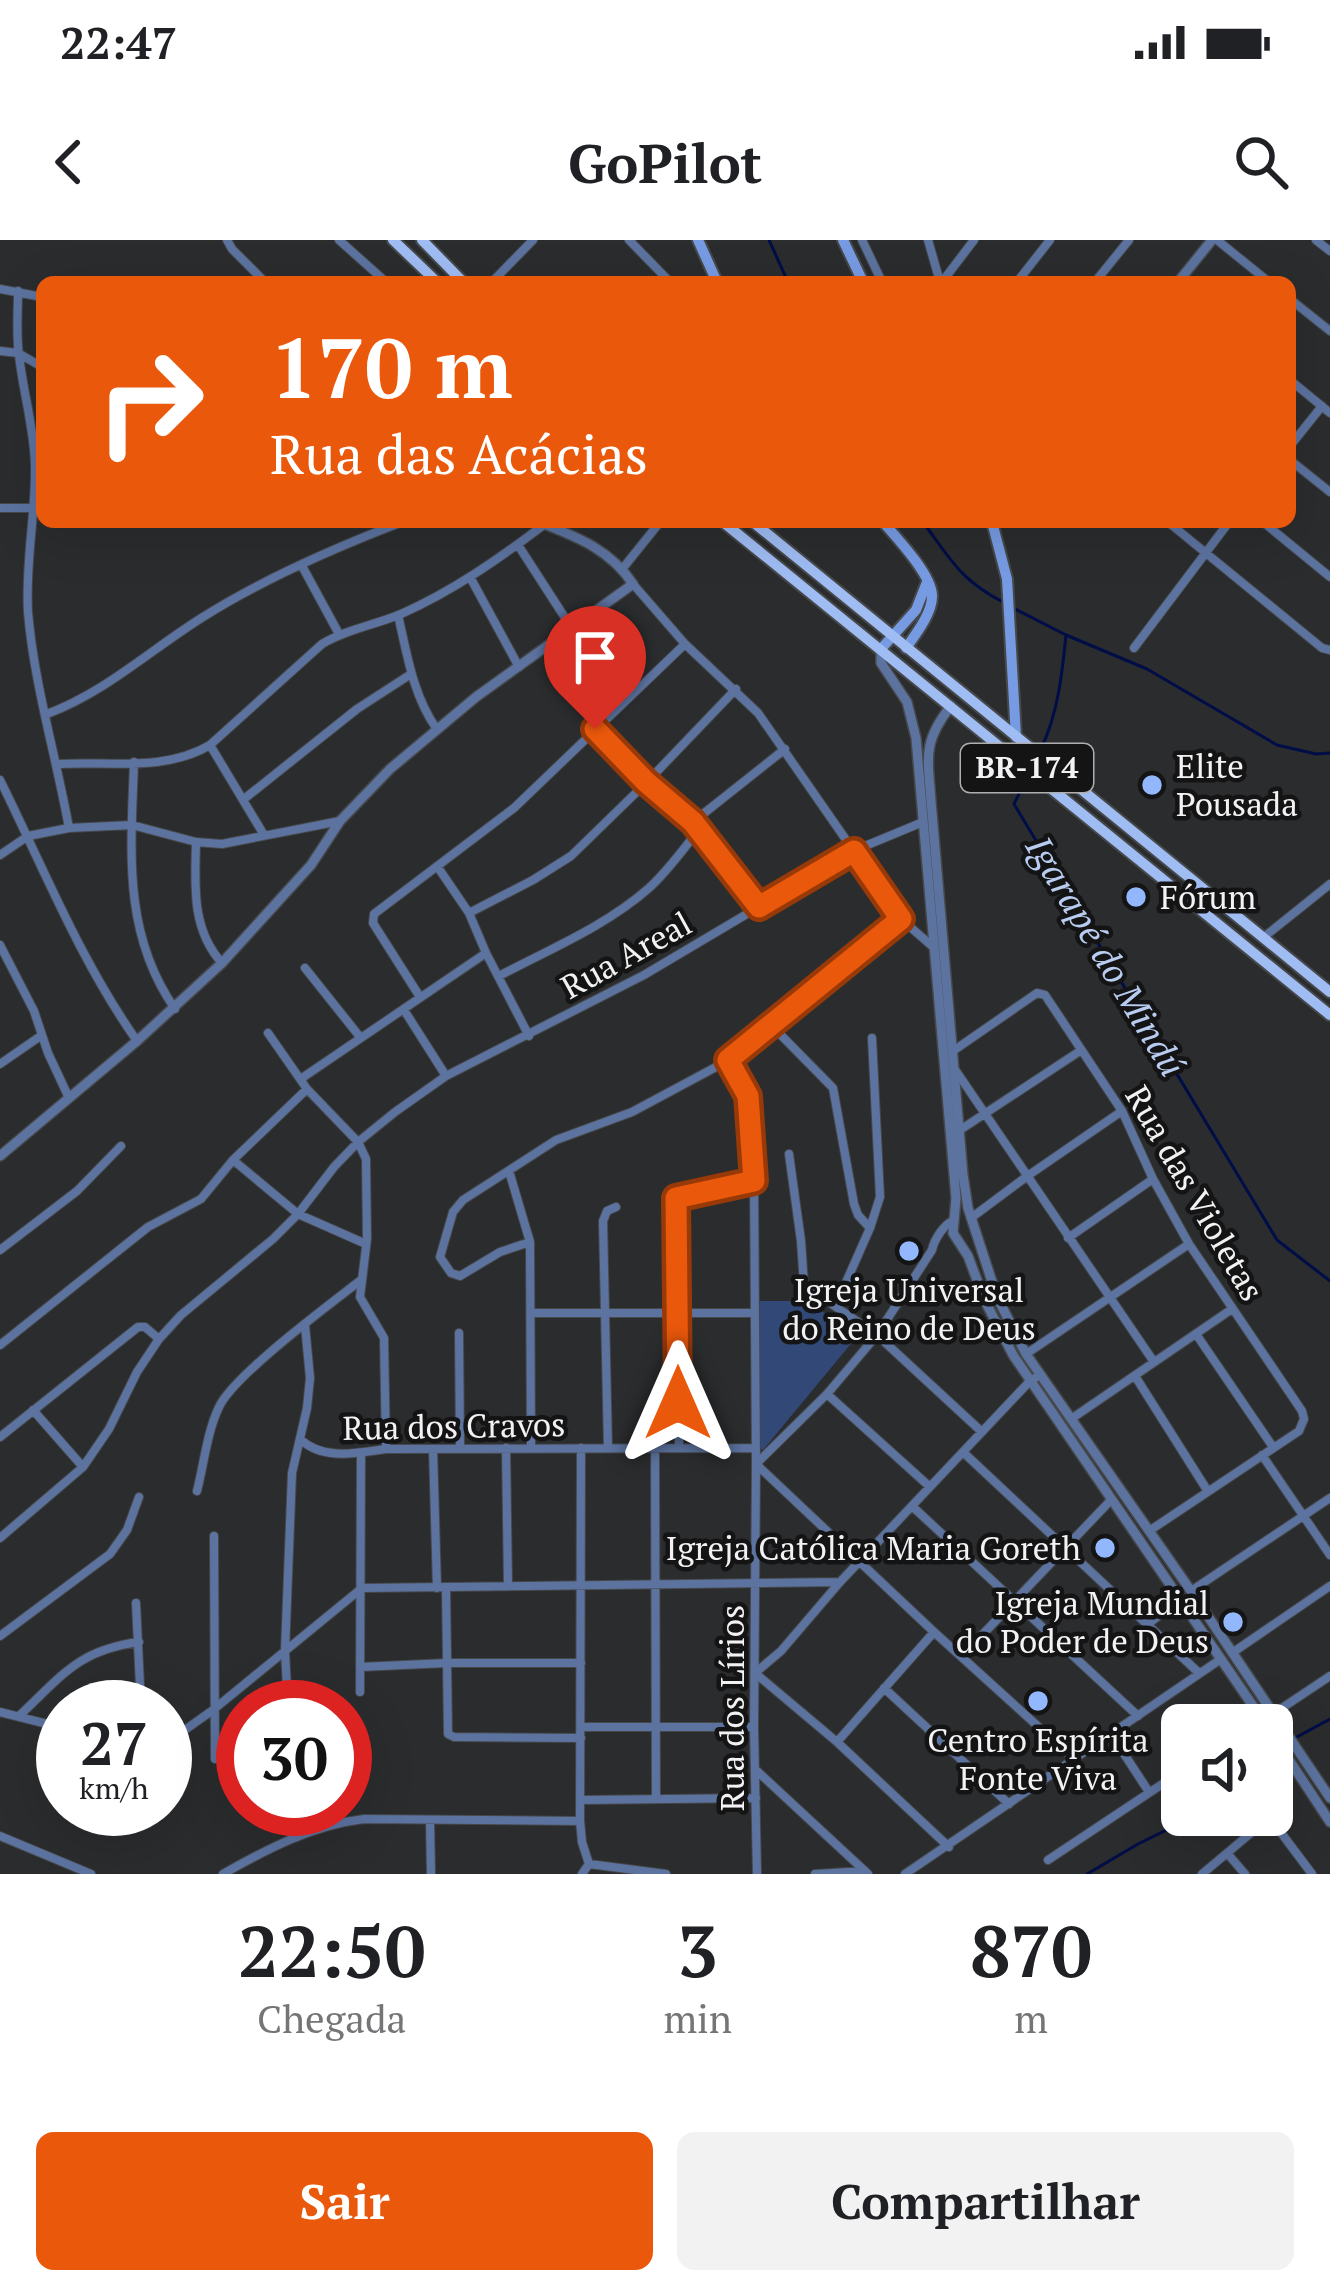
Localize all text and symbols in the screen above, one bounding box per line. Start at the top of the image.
text: 22:47 [60,12,177,72]
text: GoPilot [568,127,762,198]
icon: back [36,129,102,195]
icon: search [1228,129,1294,195]
text: 170 m [270,311,513,422]
icon: right [72,324,228,480]
text: Rua das Acácias [270,418,648,489]
pin [544,606,646,729]
icon: arrive [562,624,628,690]
road number: BR-174 [961,744,1093,792]
place label: Elite Pousada [1176,744,1298,825]
marker: Elite Pousada [1139,772,1165,798]
water label: Igarapé do Mindú [1016,826,1197,1085]
place label: Fórum [1160,875,1256,918]
marker: Fórum [1123,884,1149,910]
street label: Rua Areal [553,901,698,1008]
street label: Rua das Violetas [1116,1077,1274,1308]
marker: Igreja Universal do Reino de Deus [896,1238,922,1264]
place label: Igreja Universal do Reino de Deus [782,1268,1036,1349]
position arrow [615,1340,741,1466]
street label: Rua dos Cravos [342,1402,566,1449]
place label: Igreja Católica Maria Goreth [666,1526,1081,1569]
marker: Igreja Católica Maria Goreth [1092,1535,1118,1561]
place label: Igreja Mundial do Poder de Deus [956,1581,1209,1662]
street label: Rua dos Lírios [710,1605,753,1811]
marker: Igreja Mundial do Poder de Deus [1220,1609,1246,1635]
speed limit sign: 30 [216,1680,372,1836]
marker: Centro Espírita Fonte Viva [1025,1688,1051,1714]
text: 27 [80,1703,148,1782]
map controls [1161,1704,1293,1836]
button: sound [1161,1704,1293,1836]
place label: Centro Espírita Fonte Viva [927,1718,1149,1799]
text: km/h [79,1768,149,1808]
text: 22:50 [238,1902,425,1998]
text: 3 [677,1902,718,1998]
text: 870 [970,1902,1092,1998]
text: Chegada [257,1992,406,2044]
text: min [663,1992,732,2044]
text: m [1014,1992,1048,2044]
button: Sair [36,2132,653,2270]
button: Compartilhar [677,2132,1294,2270]

